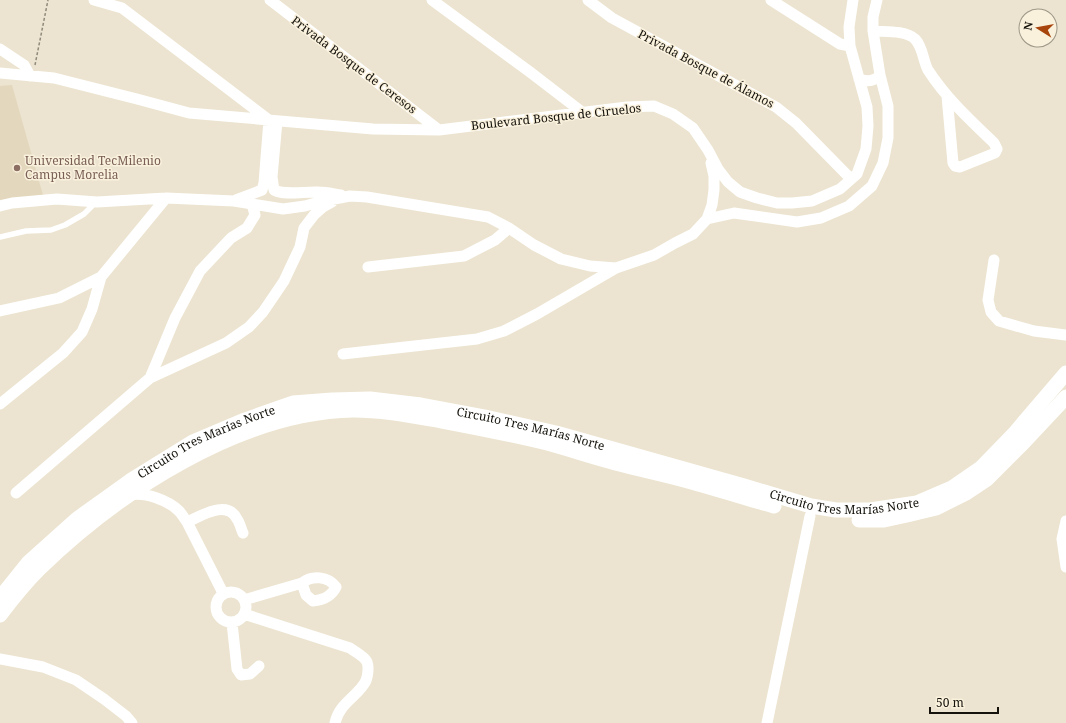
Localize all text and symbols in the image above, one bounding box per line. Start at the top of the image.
north arrow [1018,8,1058,48]
street label: Privada Bosque de Ceresos [288,12,420,117]
text: N [1020,20,1036,32]
street label: Privada Bosque de Álamos [635,25,777,112]
street label: Boulevard Bosque de Ciruelos [470,99,642,134]
place label: Universidad TecMilenio Campus Morelia [25,152,161,183]
marker: Universidad TecMilenio Campus Morelia [12,163,22,173]
street label: Circuito Tres Marías Norte [134,401,277,482]
street label: Circuito Tres Marías Norte [455,403,607,454]
street label: Circuito Tres Marías Norte [768,485,920,518]
scale bar [930,689,998,715]
text: 50 m [936,694,964,711]

